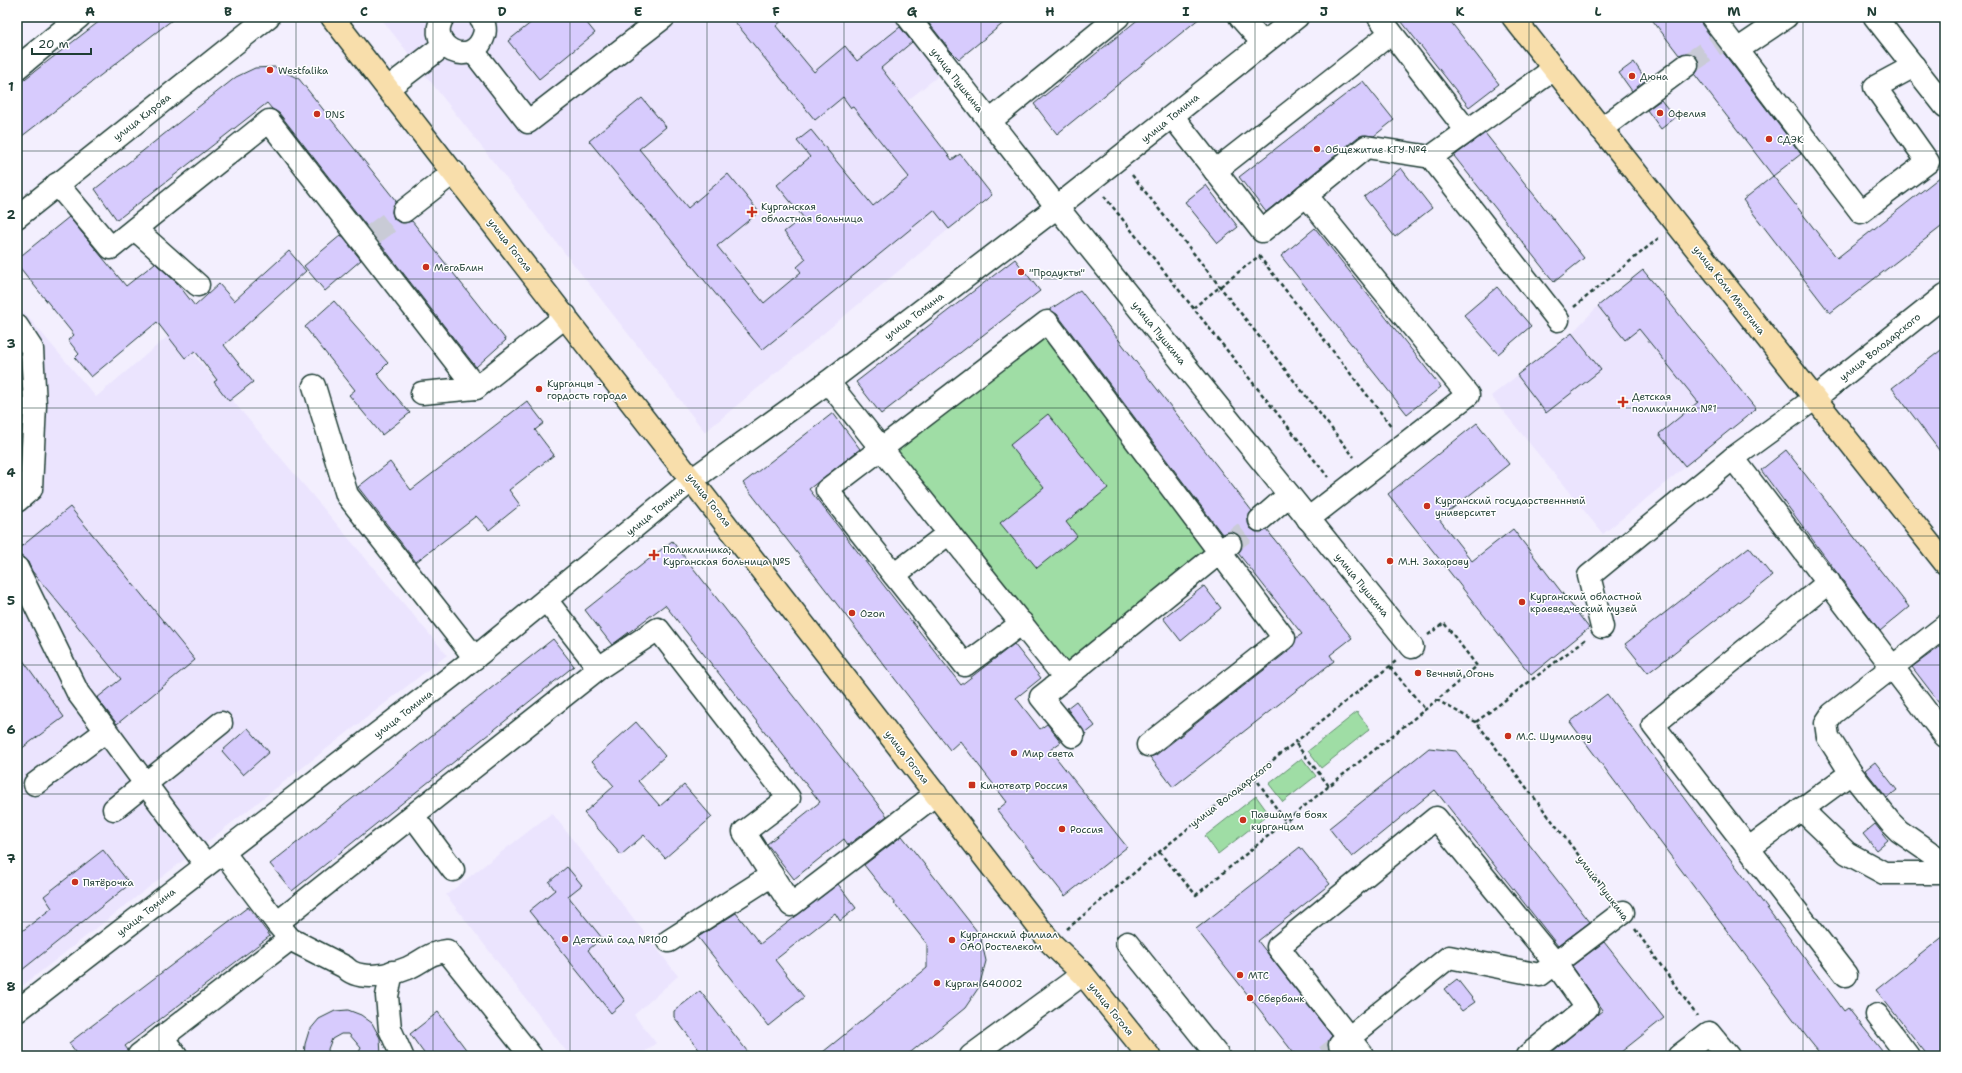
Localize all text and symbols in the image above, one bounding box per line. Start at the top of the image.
text: A [85,3,95,20]
text: B [224,3,232,20]
text: C [360,3,368,20]
text: D [497,3,507,20]
text: E [634,3,643,20]
text: F [772,3,780,20]
text: G [907,3,918,20]
text: H [1045,3,1055,20]
text: I [1182,3,1190,20]
text: J [1320,3,1328,20]
text: K [1456,3,1465,20]
text: L [1594,3,1602,20]
text: M [1727,3,1741,20]
text: N [1867,3,1877,20]
scale bar [32,30,91,56]
text: 20 m [38,36,69,52]
street label: улица Пушкина [928,45,987,116]
place label: Westfalika [278,64,329,77]
marker: Westfalika [265,65,275,75]
place label: Дюна [1640,70,1669,83]
marker: Дюна [1627,71,1637,81]
text: 1 [8,78,14,95]
street label: улица Кирова [111,90,174,143]
street label: улица Томина [1138,90,1202,145]
place label: Офелия [1668,107,1706,120]
place label: DNS [325,108,345,121]
marker: Офелия [1655,108,1665,118]
marker: DNS [312,109,322,119]
place label: СДЭК [1777,133,1804,146]
marker: СДЭК [1764,134,1774,144]
place label: Общежитие КГУ №4 [1325,143,1427,156]
marker: Общежитие КГУ №4 [1312,144,1322,154]
place label: Курганская областная больница [761,200,864,225]
text: 2 [6,206,16,223]
marker: Курганская областная больница [746,206,758,218]
street label: улица Гоголя [485,216,535,274]
street label: улица Коли Мяготина [1690,243,1768,338]
place label: МегаБлин [434,261,483,274]
marker: МегаБлин [421,262,431,272]
place label: "Продукты" [1029,266,1085,279]
marker: "Продукты" [1016,267,1026,277]
street label: улица Томина [882,289,947,343]
street label: улица Пушкина [1129,298,1189,368]
street label: улица Володарского [1837,310,1923,384]
text: 3 [6,335,16,352]
place label: Курганцы - гордость города [547,377,628,402]
marker: Курганцы - гордость города [534,384,544,394]
place label: Детская поликлиника №1 [1632,390,1717,415]
marker: Детская поликлиника №1 [1617,396,1629,408]
text: 4 [6,464,16,481]
street label: улица Гоголя [684,471,734,529]
street label: улица Томина [623,483,687,538]
place label: Курганский государственнный университет [1435,494,1586,519]
marker: Курганский государственнный университет [1422,501,1432,511]
place label: Поликлиника, Курганская больница №5 [663,543,790,568]
marker: Поликлиника, Курганская больница №5 [648,549,660,561]
street label: улица Пушкина [1332,550,1392,620]
place label: М.Н. Захарову [1398,555,1469,568]
marker: М.Н. Захарову [1385,556,1395,566]
place label: Курганский областной краеведческий музей [1530,590,1642,615]
text: 5 [7,592,15,609]
marker: Курганский областной краеведческий музей [1517,597,1527,607]
place label: Ozon [860,607,885,620]
marker: Ozon [847,608,857,618]
place label: Вечный Огонь [1426,667,1494,680]
marker: Вечный Огонь [1413,668,1423,678]
street label: улица Томина [371,687,436,741]
text: 6 [6,721,16,738]
street label: улица Гоголя [882,728,932,786]
place label: М.С. Шумилову [1516,730,1592,743]
marker: М.С. Шумилову [1503,731,1513,741]
place label: Мир света [1022,747,1075,760]
marker: Мир света [1009,748,1019,758]
street label: улица Володарского [1187,758,1275,830]
place label: Кинотеатр Россия [980,779,1068,792]
marker: Кинотеатр Россия [967,780,977,790]
place label: Павшим в боях курганцам [1251,808,1327,833]
marker: Павшим в боях курганцам [1238,815,1248,825]
place label: Россия [1070,823,1103,836]
marker: Россия [1057,824,1067,834]
text: 7 [6,850,16,867]
street label: улица Пушкина [1574,853,1632,924]
place label: Пятёрочка [83,876,134,889]
marker: Пятёрочка [70,877,80,887]
street label: улица Томина [114,885,179,939]
place label: Курганский филиал ОАО Ростелеком [960,928,1058,953]
place label: Детский сад №100 [573,933,668,946]
marker: Детский сад №100 [560,934,570,944]
marker: Курганский филиал ОАО Ростелеком [947,935,957,945]
place label: МТС [1248,969,1269,982]
marker: МТС [1235,970,1245,980]
place label: Курган 640002 [945,977,1023,990]
text: 8 [6,978,16,995]
marker: Курган 640002 [932,978,942,988]
street label: улица Гоголя [1086,980,1136,1038]
place label: Сбербанк [1258,992,1305,1005]
marker: Сбербанк [1245,993,1255,1003]

